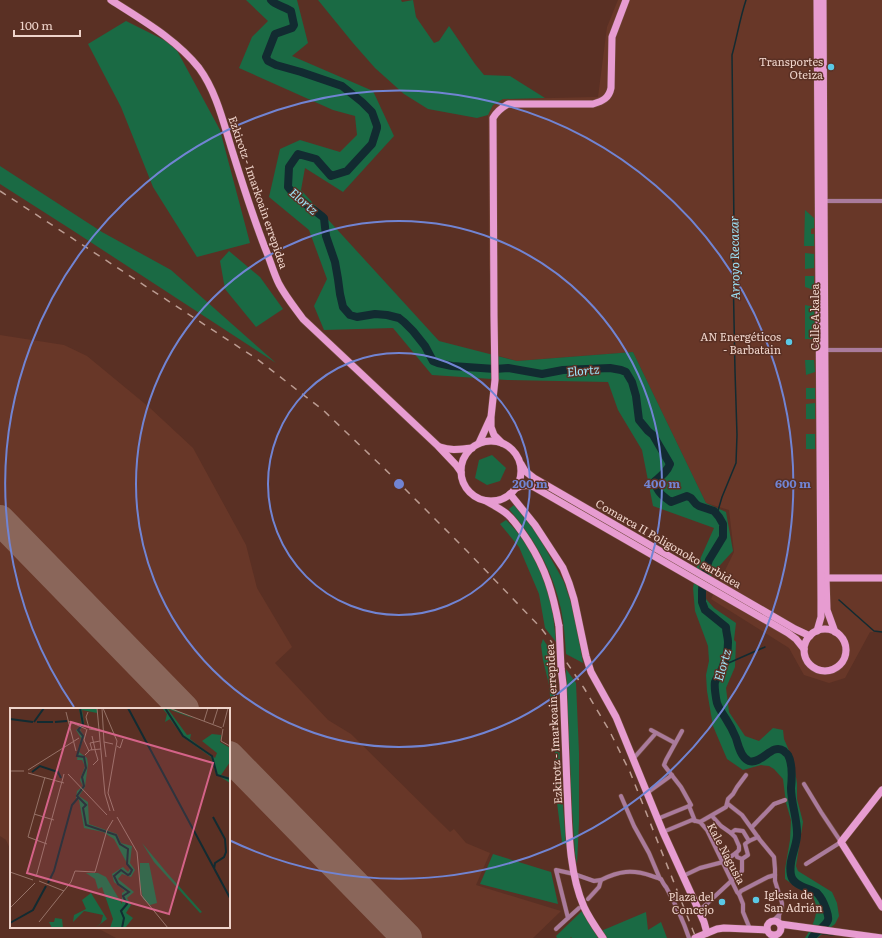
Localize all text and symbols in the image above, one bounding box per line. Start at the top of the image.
scale bar [14,12,80,38]
text: 100 m [20,16,53,34]
place label: Transportes Oteiza [759,53,823,82]
marker: Transportes Oteiza [826,62,836,72]
street label: Ezkirotz - Imarkoain errepidea [225,114,293,271]
water label: Elortz [286,183,322,219]
water label: Arroyo Recazar [724,215,744,300]
street label: Calle A kalea [806,284,822,350]
place label: AN Energéticos - Barbatain [700,328,781,357]
marker: AN Energéticos - Barbatain [784,337,794,347]
water label: Elortz [566,360,600,380]
text: 200 m [512,474,548,492]
text: 400 m [644,474,680,492]
text: 600 m [775,474,811,492]
centre of rings [392,477,406,491]
street label: Comarca II Poligonoko sarbidea [593,495,745,591]
street label: Ezkirotz - Imarkoain errepidea [541,643,565,805]
water label: Elortz [709,647,735,683]
inset map [10,708,230,928]
street label: Kale Nagusia [704,819,750,887]
place label: Iglesia de San Adrián [764,886,822,915]
place label: Plaza del Concejo [668,888,714,917]
marker: Iglesia de San Adrián [751,895,761,905]
marker: Plaza del Concejo [717,897,727,907]

